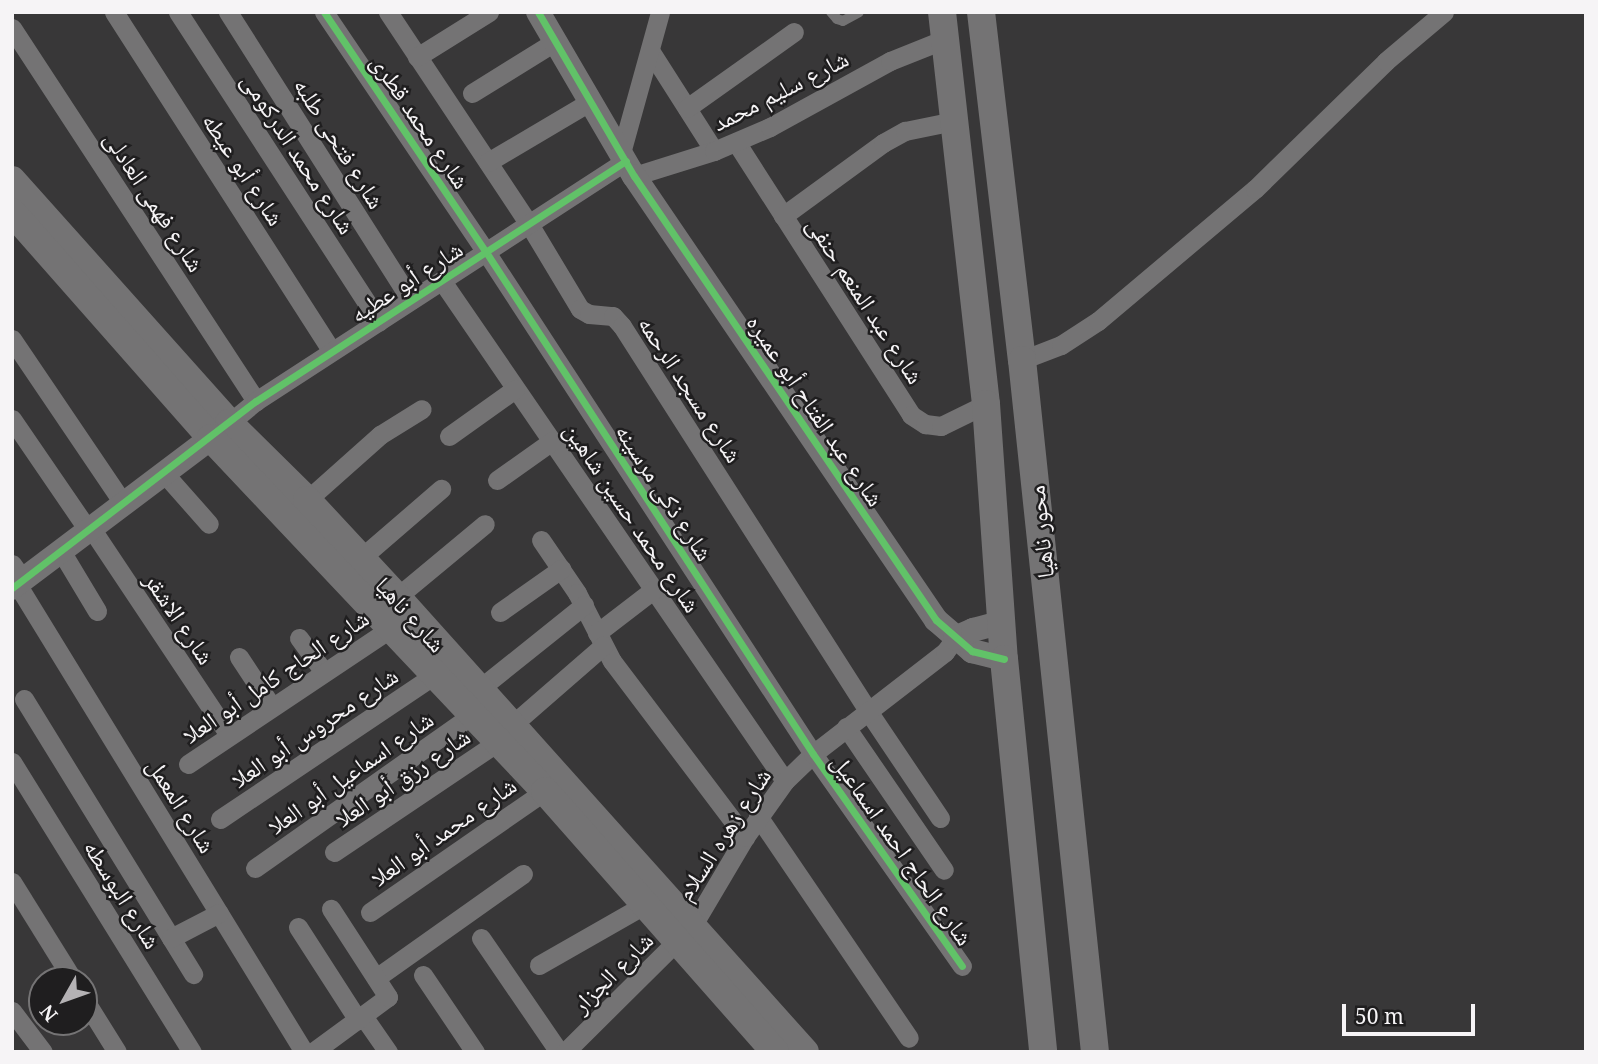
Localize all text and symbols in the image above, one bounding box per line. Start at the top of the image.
street label: شارع سليم محمد [707,43,853,137]
street label: شارع محمد قطرى [365,48,477,194]
street label: شارع محمد الدركومى [236,67,362,239]
street label: شارع فتحى طلبه [288,72,392,214]
street label: شارع أبو عيطه [197,107,291,231]
street label: شارع فهمى العادلى [99,125,211,277]
street label: شارع عبد المنعم حنفى [801,211,931,389]
street label: شارع أبو عطيه [344,234,468,328]
street label: شارع عبد الفتاح أبو عميره [741,309,891,511]
street label: شارع مسجد الرحمه [633,310,749,468]
street label: شارع محمد حسين شاهين [559,416,707,618]
street label: شارع ذكى مرسينه [610,418,720,566]
street label: محور ناهيا [1021,484,1059,580]
street label: شارع الاشقر [139,567,221,669]
street label: شارع ناهيا [370,570,452,658]
street label: شارع الحاج كامل أبو العلا [176,603,374,749]
street label: شارع محروس أبو العلا [225,660,403,794]
street label: شارع اسماعيل أبو العلا [262,704,438,840]
street label: شارع رزق أبو العلا [329,721,475,833]
street label: شارع الحاج احمد اسماعيل [826,748,980,950]
street label: شارع المعمل [142,752,222,858]
street label: شارع زهره السلام [669,762,777,906]
street label: شارع محمد أبو العلا [365,770,521,892]
street label: شارع البوسطه [78,834,168,954]
street label: شارع الجزار [565,925,659,1019]
north arrow [28,966,98,1036]
scale bar [1346,990,1479,1034]
text: N [34,999,63,1027]
text: 50 m [1355,1002,1404,1030]

